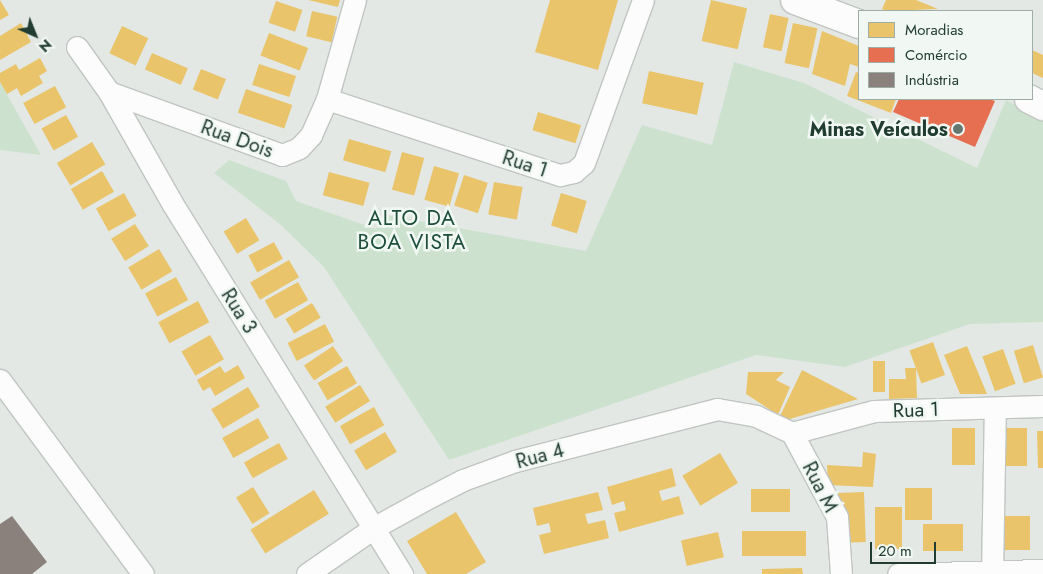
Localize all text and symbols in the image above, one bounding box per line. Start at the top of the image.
north arrow [10,10,60,60]
legend [858,10,1033,100]
text: Moradias [905,19,963,41]
text: N [34,35,56,57]
text: Comércio [905,44,967,66]
text: Indústria [905,69,959,91]
street label: Rua Dois [198,115,276,163]
place label: Minas Veículos [809,117,948,141]
marker: Minas Veículos [952,123,964,135]
street label: Rua 1 [499,145,551,183]
district label: ALTO DA BOA VISTA [356,205,468,255]
street label: Rua 3 [216,284,262,338]
street label: Rua 1 [892,397,940,423]
street label: Rua 4 [513,438,567,474]
street label: Rua M [797,458,843,516]
scale bar [873,532,939,564]
text: 20 m [878,540,912,562]

